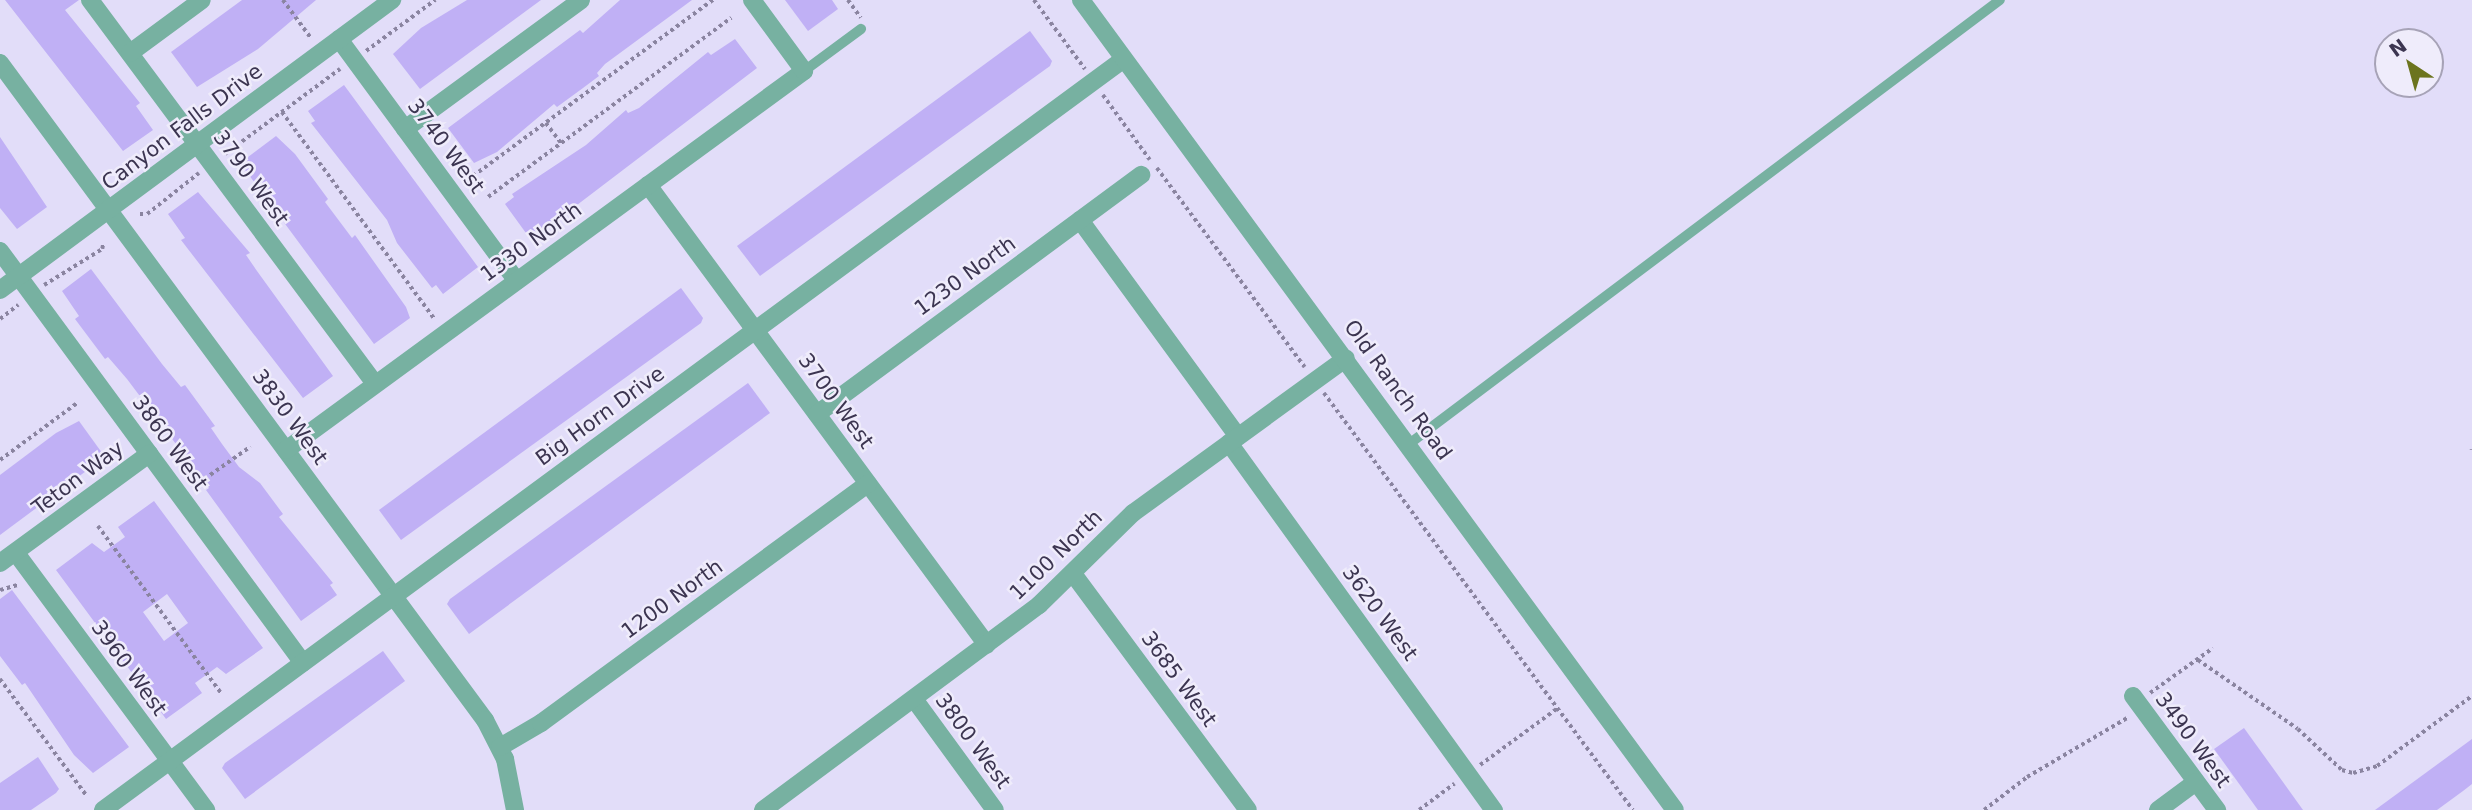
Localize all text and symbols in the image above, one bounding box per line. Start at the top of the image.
north arrow [2374,28,2444,98]
text: N [2385,34,2411,61]
street label: Canyon Falls Drive [97,58,267,196]
street label: 3740 West [402,94,490,198]
street label: 3790 West [208,125,294,231]
street label: 1330 North [476,197,586,287]
street label: 1230 North [910,231,1020,321]
street label: Old Ranch Road [1339,315,1457,465]
street label: 3700 West [793,348,879,454]
street label: Big Horn Drive [531,361,669,471]
street label: 3830 West [247,364,333,470]
street label: 3860 West [127,390,213,496]
street label: Teton Way [27,435,129,521]
street label: 1100 North [1004,505,1108,605]
street label: 1200 North [617,554,727,644]
street label: 3620 West [1337,560,1423,666]
street label: 3960 West [86,615,172,721]
street label: 3685 West [1136,626,1222,732]
street label: 3490 West [2150,687,2236,793]
street label: 3800 West [930,688,1016,794]

